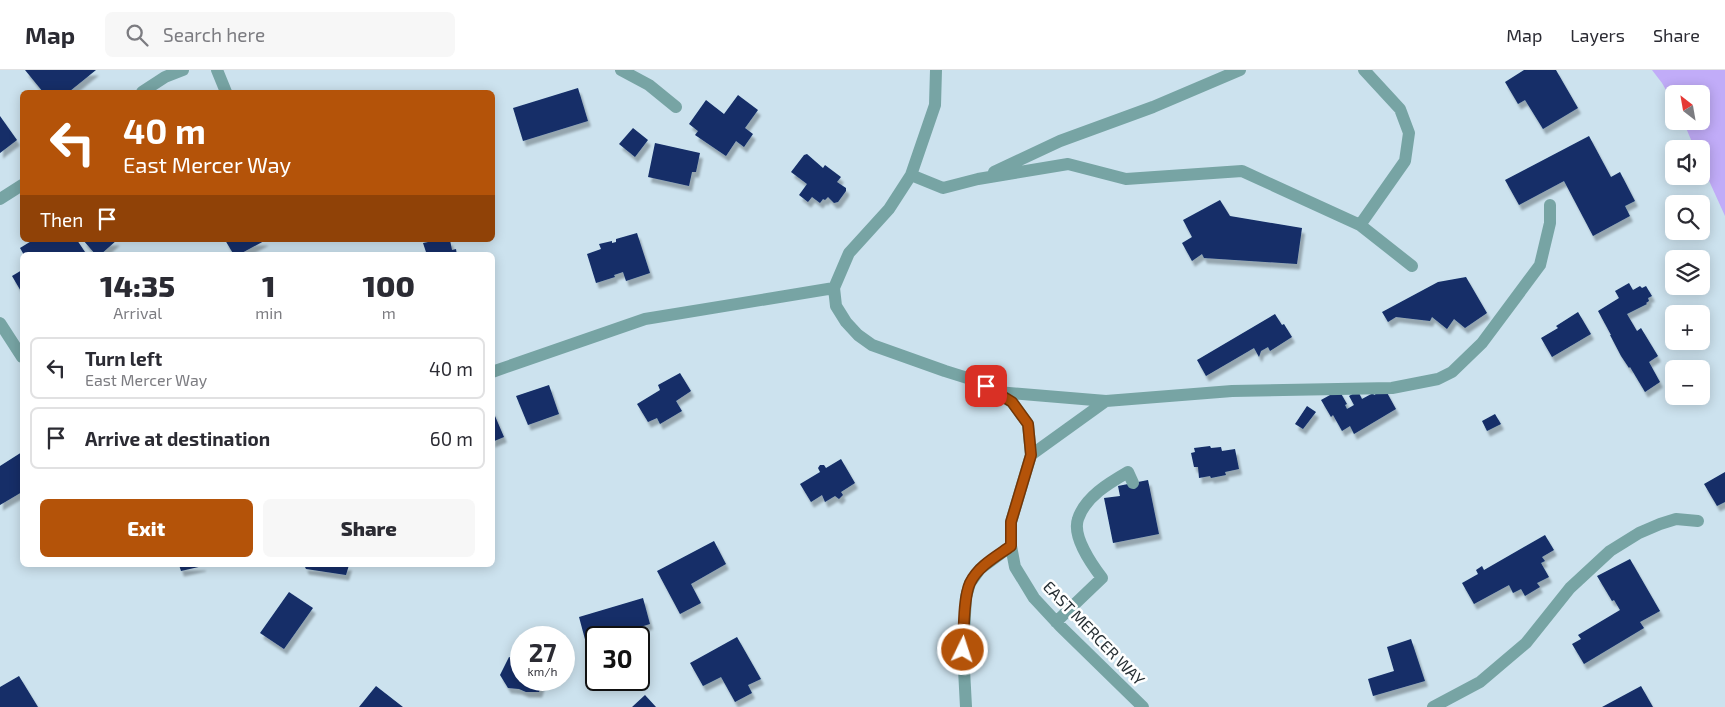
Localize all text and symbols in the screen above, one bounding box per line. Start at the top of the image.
search box [105,12,455,57]
text: Map [25,20,75,49]
icon: search [123,21,151,49]
text: Search here [163,23,265,46]
text: Map [1506,24,1542,46]
text: Layers [1570,24,1625,46]
text: Share [1653,24,1700,46]
north arrow [1665,85,1710,130]
map controls [1665,85,1710,405]
text: 40 m [123,109,206,151]
icon: left [40,110,105,175]
button: sound [1665,140,1710,185]
text: East Mercer Way [123,151,291,177]
button: search [1665,195,1710,240]
icon: arrive [93,205,121,233]
text: Then [40,208,83,231]
button: layers [1665,250,1710,295]
text: 14:35 [100,267,175,303]
text: 1 [262,267,276,303]
text: 100 [363,267,415,303]
text: Arrival [113,303,162,322]
text: min [255,303,283,322]
text: m [382,303,396,322]
button: + [1665,305,1710,350]
text: Turn left [85,347,162,370]
icon: left [42,354,70,382]
text: 40 m [429,357,473,380]
button: − [1665,360,1710,405]
pin [965,365,1007,407]
text: East Mercer Way [85,370,207,389]
icon: arrive [972,372,1000,400]
icon: arrive [42,424,70,452]
text: Arrive at destination [85,427,270,450]
text: 60 m [430,427,473,450]
button: Exit [40,499,253,557]
button: Share [263,499,475,557]
street label: EAST MERCER WAY [1040,577,1149,689]
position arrow [936,623,988,675]
speed limit sign: 30 [585,626,650,691]
text: 27 [529,637,556,667]
text: km/h [528,664,557,678]

